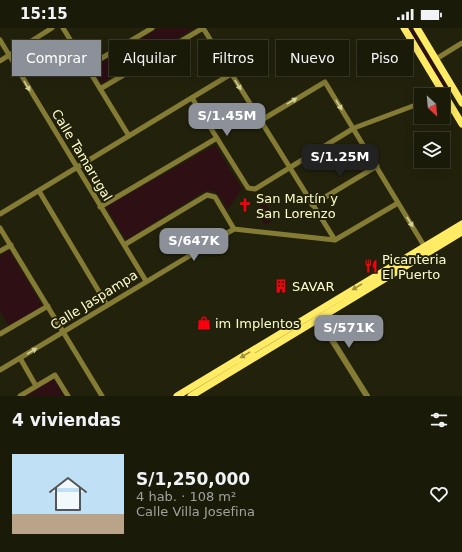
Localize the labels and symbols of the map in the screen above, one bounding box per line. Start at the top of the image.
one-way arrow [235,79,242,91]
one-way arrow [24,80,31,92]
north arrow [414,88,450,124]
one-way arrow [286,98,298,105]
one-way arrow [335,100,343,110]
pin: S/1.45M [190,103,264,137]
street label: Calle Tamarugal [49,106,115,204]
pin: S/1.25M [303,144,377,178]
place label: San Martín y San Lorenzo [256,191,338,221]
church icon: San Martín y San Lorenzo [237,197,253,213]
one-way arrow [406,216,413,228]
pin: S/647K [161,228,227,262]
place label: Picanteria El Puerto [382,252,447,282]
restaurant icon: Picanteria El Puerto [363,258,379,274]
street label: Calle Jaspampa [48,267,140,333]
building icon: SAVAR [273,278,289,294]
place label: SAVAR [292,279,335,294]
one-way arrow [351,284,363,291]
shop icon: im Implentos [196,315,212,331]
pin: S/571K [316,315,382,349]
place label: im Implentos [215,316,300,331]
one-way arrow [26,348,38,355]
one-way arrow [239,351,251,358]

